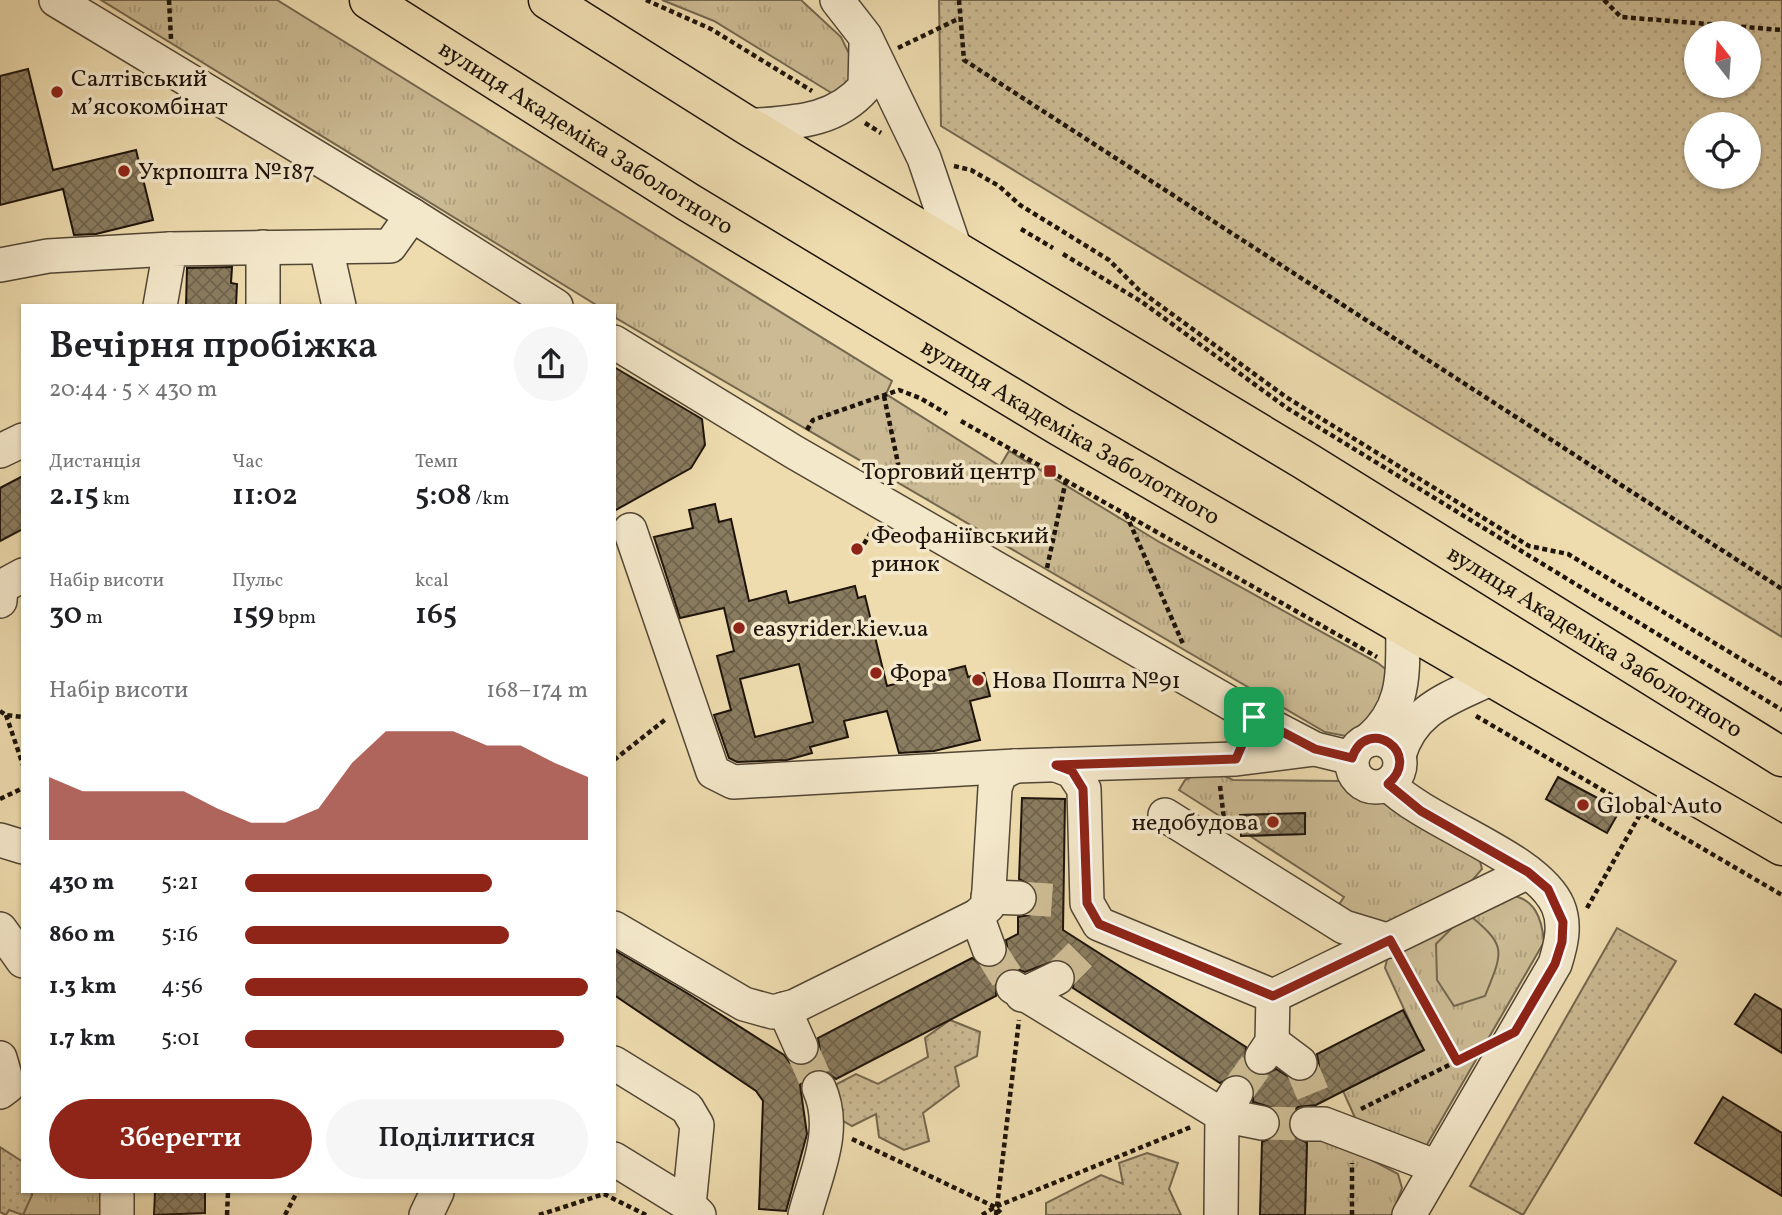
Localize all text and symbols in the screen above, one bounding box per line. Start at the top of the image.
north arrow [1684,21,1760,98]
map controls [1684,21,1761,189]
street label: вулиця Академіка Заболотного [431,33,739,245]
place label: Салтівський мʼясокомбінат [71,63,228,125]
marker: Салтівський мʼясокомбінат [49,84,65,100]
button: locate [1684,112,1761,189]
place label: Укрпошта №187 [138,156,315,190]
marker: Укрпошта №187 [116,163,132,179]
text: Вечірня пробіжка [49,321,378,374]
button: share [514,327,588,401]
street label: вулиця Академіка Заболотного [914,331,1226,535]
text: 20:44 · 5 × 430 m [49,374,217,406]
text: Дистанція [49,449,141,475]
text: Час [232,449,263,475]
text: Темп [415,449,458,475]
place label: Торговий центр [861,456,1036,490]
marker: Торговий центр [1042,463,1058,479]
text: 2.15 [49,475,99,517]
text: 11:02 [232,475,298,517]
text: 5:08 [415,475,472,517]
text: km [99,486,130,512]
text: /km [472,486,510,512]
place label: Феофаніївський ринок [871,520,1049,582]
street label: вулиця Академіка Заболотного [1440,538,1749,748]
marker: Феофаніївський ринок [849,541,865,557]
text: Набір висоти [49,568,164,594]
text: Пульс [232,568,283,594]
text: kcal [415,568,449,594]
text: 30 [49,594,82,636]
text: 159 [232,594,274,636]
text: 165 [415,594,457,636]
text: m [82,605,103,631]
text: bpm [274,605,316,631]
place label: easyrider.kiev.ua [753,613,929,647]
marker: easyrider.kiev.ua [731,620,747,636]
place label: Фора [890,658,948,692]
marker: Фора [868,665,884,681]
place label: Нова Пошта №91 [992,665,1181,699]
marker: Нова Пошта №91 [970,672,986,688]
text: Набір висоти [49,675,188,707]
text: 168–174 m [486,675,588,707]
pin [1224,687,1284,747]
icon: arrive [1235,698,1273,736]
place label: Global Auto [1597,790,1722,824]
marker: Global Auto [1575,797,1591,813]
place label: недобудова [1131,807,1259,841]
marker: недобудова [1265,814,1281,830]
text: 430 m [49,867,115,899]
text: 5:21 [161,867,199,899]
text: 860 m [49,919,115,951]
text: 5:16 [161,919,198,951]
text: 1.3 km [49,971,117,1003]
text: 4:56 [161,971,203,1003]
text: 1.7 km [49,1023,116,1055]
text: 5:01 [161,1023,200,1055]
button: Зберегти [49,1099,312,1179]
button: Поділитися [326,1099,588,1179]

